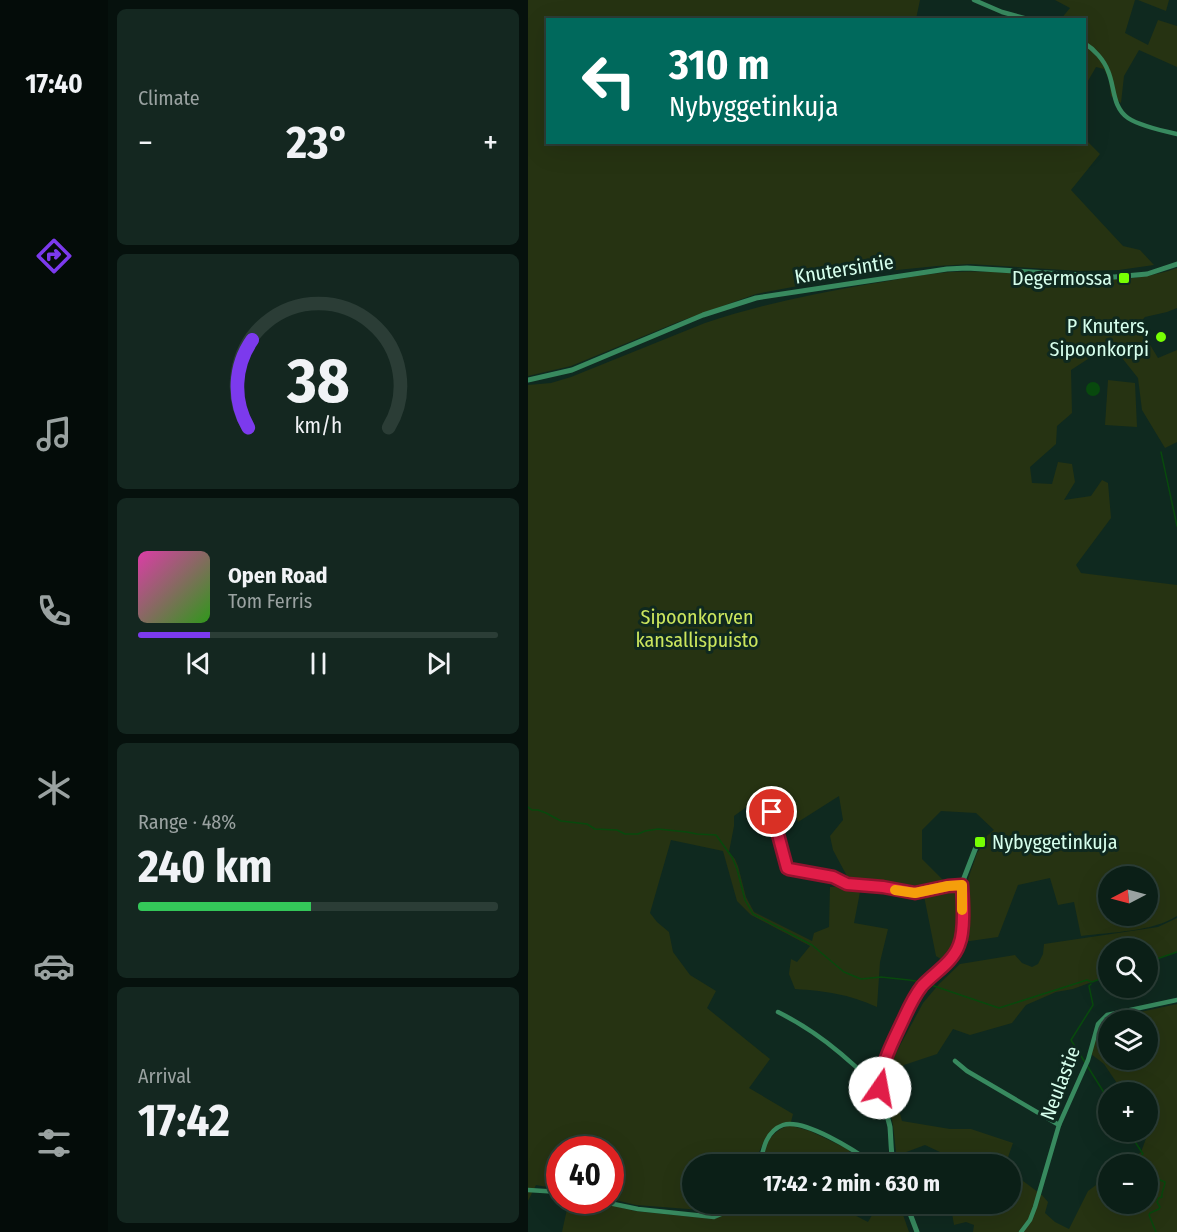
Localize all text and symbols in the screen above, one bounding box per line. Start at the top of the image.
text: 310 m [669,40,770,90]
icon: left [570,42,648,120]
text: 17:40 [25,68,83,100]
text: Climate [138,86,200,110]
text: Nybyggetinkuja [669,91,838,123]
text: 23° [286,116,350,170]
text: − [138,123,153,163]
text: + [483,123,498,163]
icon: directions [33,235,75,277]
street label: Knutersintie [793,249,895,289]
place label: Degermossa [1012,266,1112,290]
marker: Degermossa [1117,271,1131,285]
place label: P Knuters, Sipoonkorpi [1050,314,1149,361]
marker: P Knuters, Sipoonkorpi [1154,330,1168,344]
text: 38 [286,345,349,420]
icon: music [33,413,75,455]
text: km/h [294,414,342,440]
text: Open Road [228,562,328,589]
text: Tom Ferris [228,589,312,613]
icon: phone [33,590,75,632]
park label: Sipoonkorven kansallispuisto [636,605,758,652]
icon: previous [182,647,215,680]
icon: pause [302,647,335,680]
icon: next [422,647,455,680]
icon: climate [33,767,75,809]
pin [746,786,797,837]
icon: arrive [755,795,788,828]
text: Range · 48% [138,810,236,834]
place label: Nybyggetinkuja [992,830,1117,854]
marker: Nybyggetinkuja [973,835,987,849]
text: 240 km [138,840,272,894]
north arrow [1098,866,1158,926]
map controls [1098,866,1158,1214]
button: search [1098,938,1158,998]
icon: car [33,945,75,987]
button: layers [1098,1010,1158,1070]
street label: Neulastie [1035,1043,1085,1123]
position arrow [848,1056,912,1120]
text: Arrival [138,1064,191,1088]
button: + [1098,1082,1158,1142]
text: 17:42 [138,1094,230,1148]
icon: filters [33,1122,75,1164]
speed limit sign: 40 [546,1136,624,1214]
button: − [1098,1154,1158,1214]
text: 17:42 · 2 min · 630 m [763,1170,940,1197]

